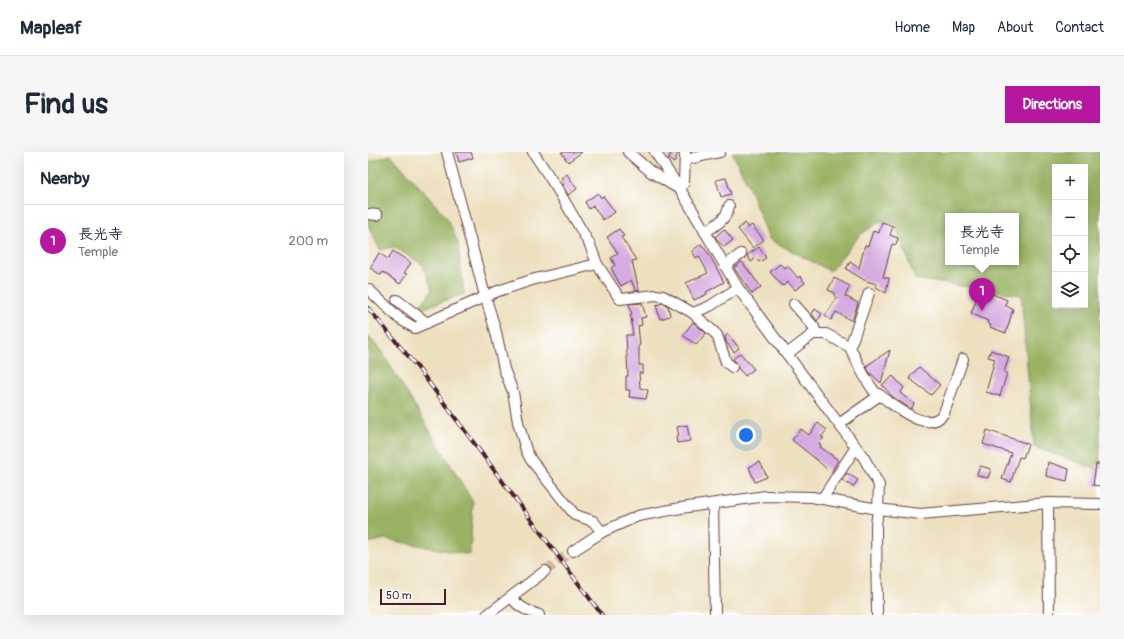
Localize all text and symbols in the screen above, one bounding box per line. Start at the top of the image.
text: Mapleaf [20,16,82,40]
text: Home [895,19,930,36]
text: Map [952,19,975,36]
text: About [997,19,1033,36]
text: Contact [1055,19,1104,36]
button: Directions [1005,86,1100,123]
text: Find us [24,87,108,122]
map controls [1052,164,1088,308]
button: + [1052,164,1088,200]
text: Nearby [40,168,89,189]
button: − [1052,200,1088,236]
popup [945,213,1019,265]
text: 長光寺 [959,223,1005,242]
text: 長光寺 [78,225,123,244]
text: 1 [50,233,56,249]
text: 200 m [289,233,328,249]
button: locate [1052,236,1088,272]
text: Temple [959,242,999,258]
text: Temple [78,244,118,260]
button: layers [1052,272,1088,308]
pin: 1 [969,278,995,311]
your location [736,425,756,445]
scale bar [380,587,446,606]
text: 50 m [386,589,412,602]

